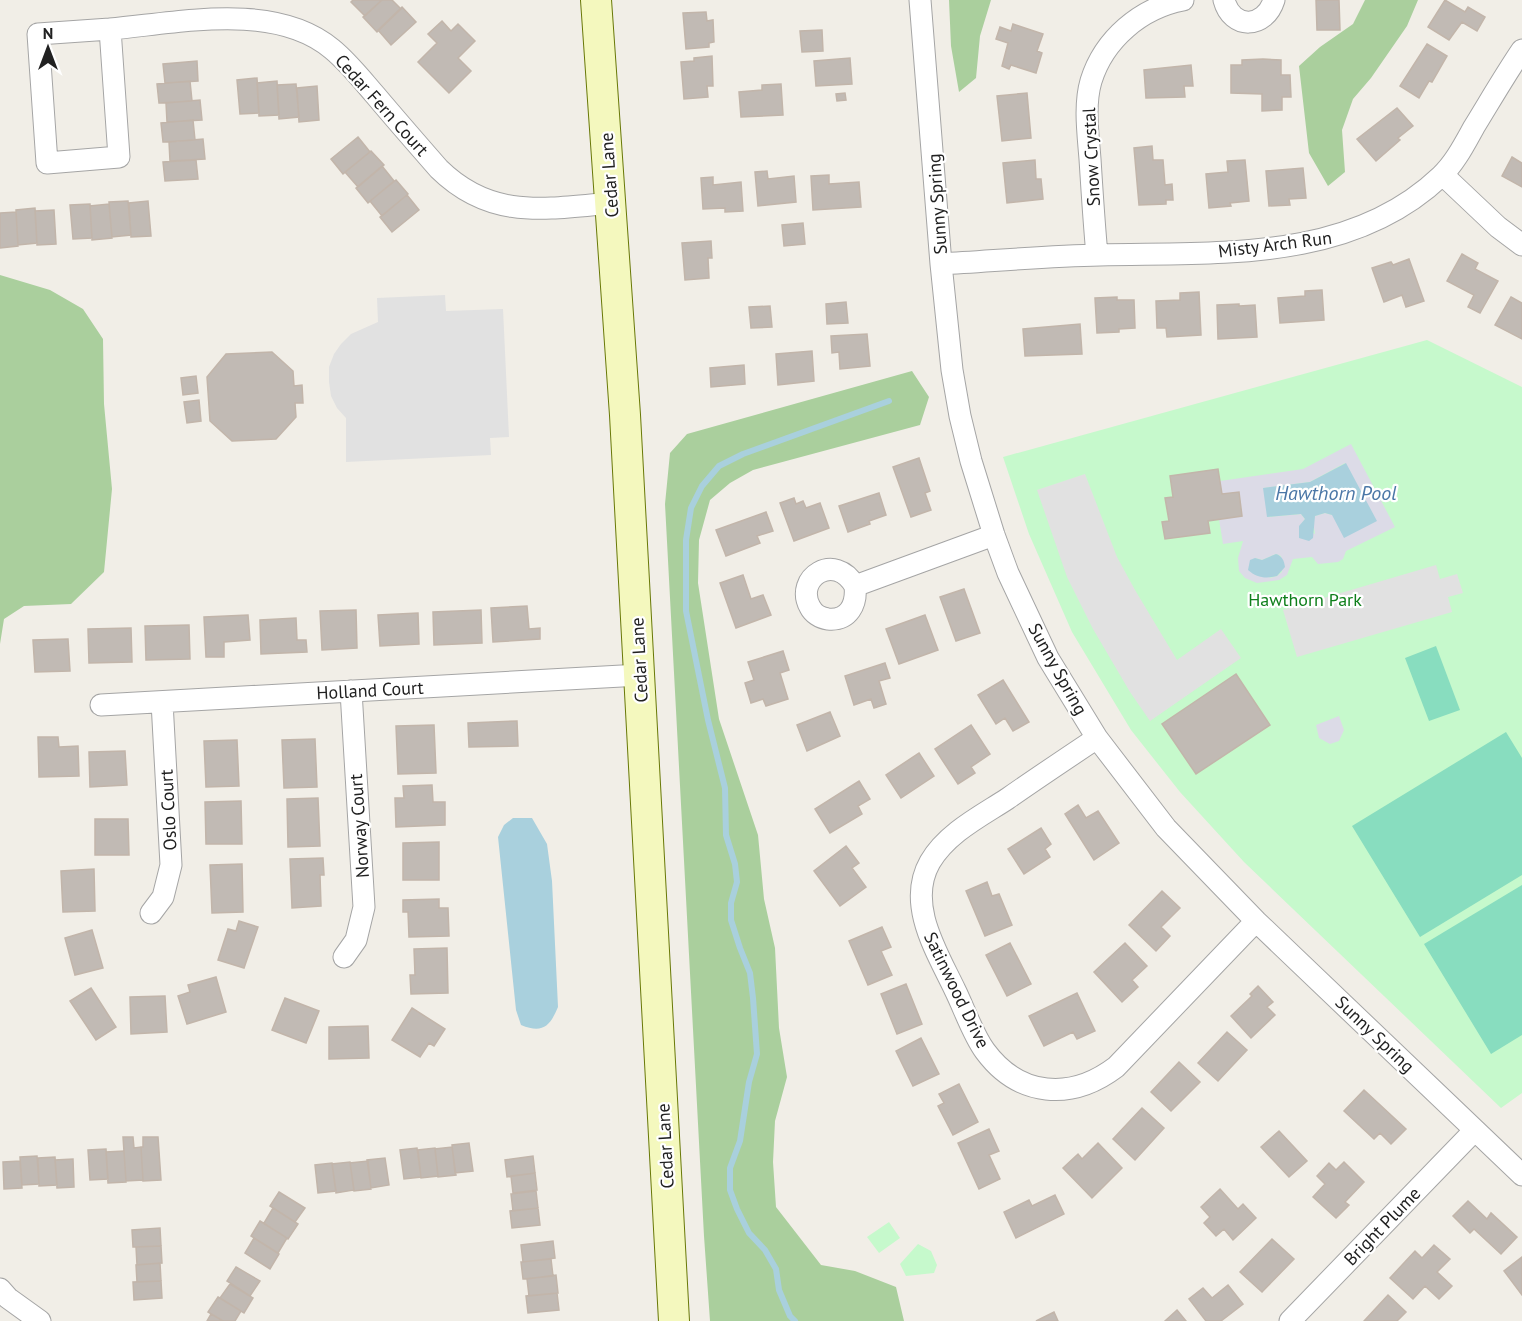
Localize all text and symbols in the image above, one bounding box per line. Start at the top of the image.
north arrow [18,18,78,78]
text: N [43,23,53,43]
street label: Cedar Fern Court [330,49,434,161]
street label: Snow Crystal [1077,106,1105,207]
street label: Cedar Lane [595,132,623,218]
street label: Sunny Spring [922,153,952,255]
street label: Misty Arch Run [1217,226,1333,262]
water label: Hawthorn Pool [1275,480,1397,506]
park label: Hawthorn Park [1248,588,1362,611]
street label: Cedar Lane [625,617,653,703]
street label: Sunny Spring [1023,619,1093,719]
street label: Holland Court [316,676,424,704]
street label: Oslo Court [154,769,182,851]
street label: Norway Court [344,773,374,879]
street label: Satinwood Drive [919,928,995,1052]
street label: Sunny Spring [1331,991,1419,1077]
street label: Cedar Lane [651,1103,679,1189]
street label: Bright Plume [1339,1182,1425,1270]

